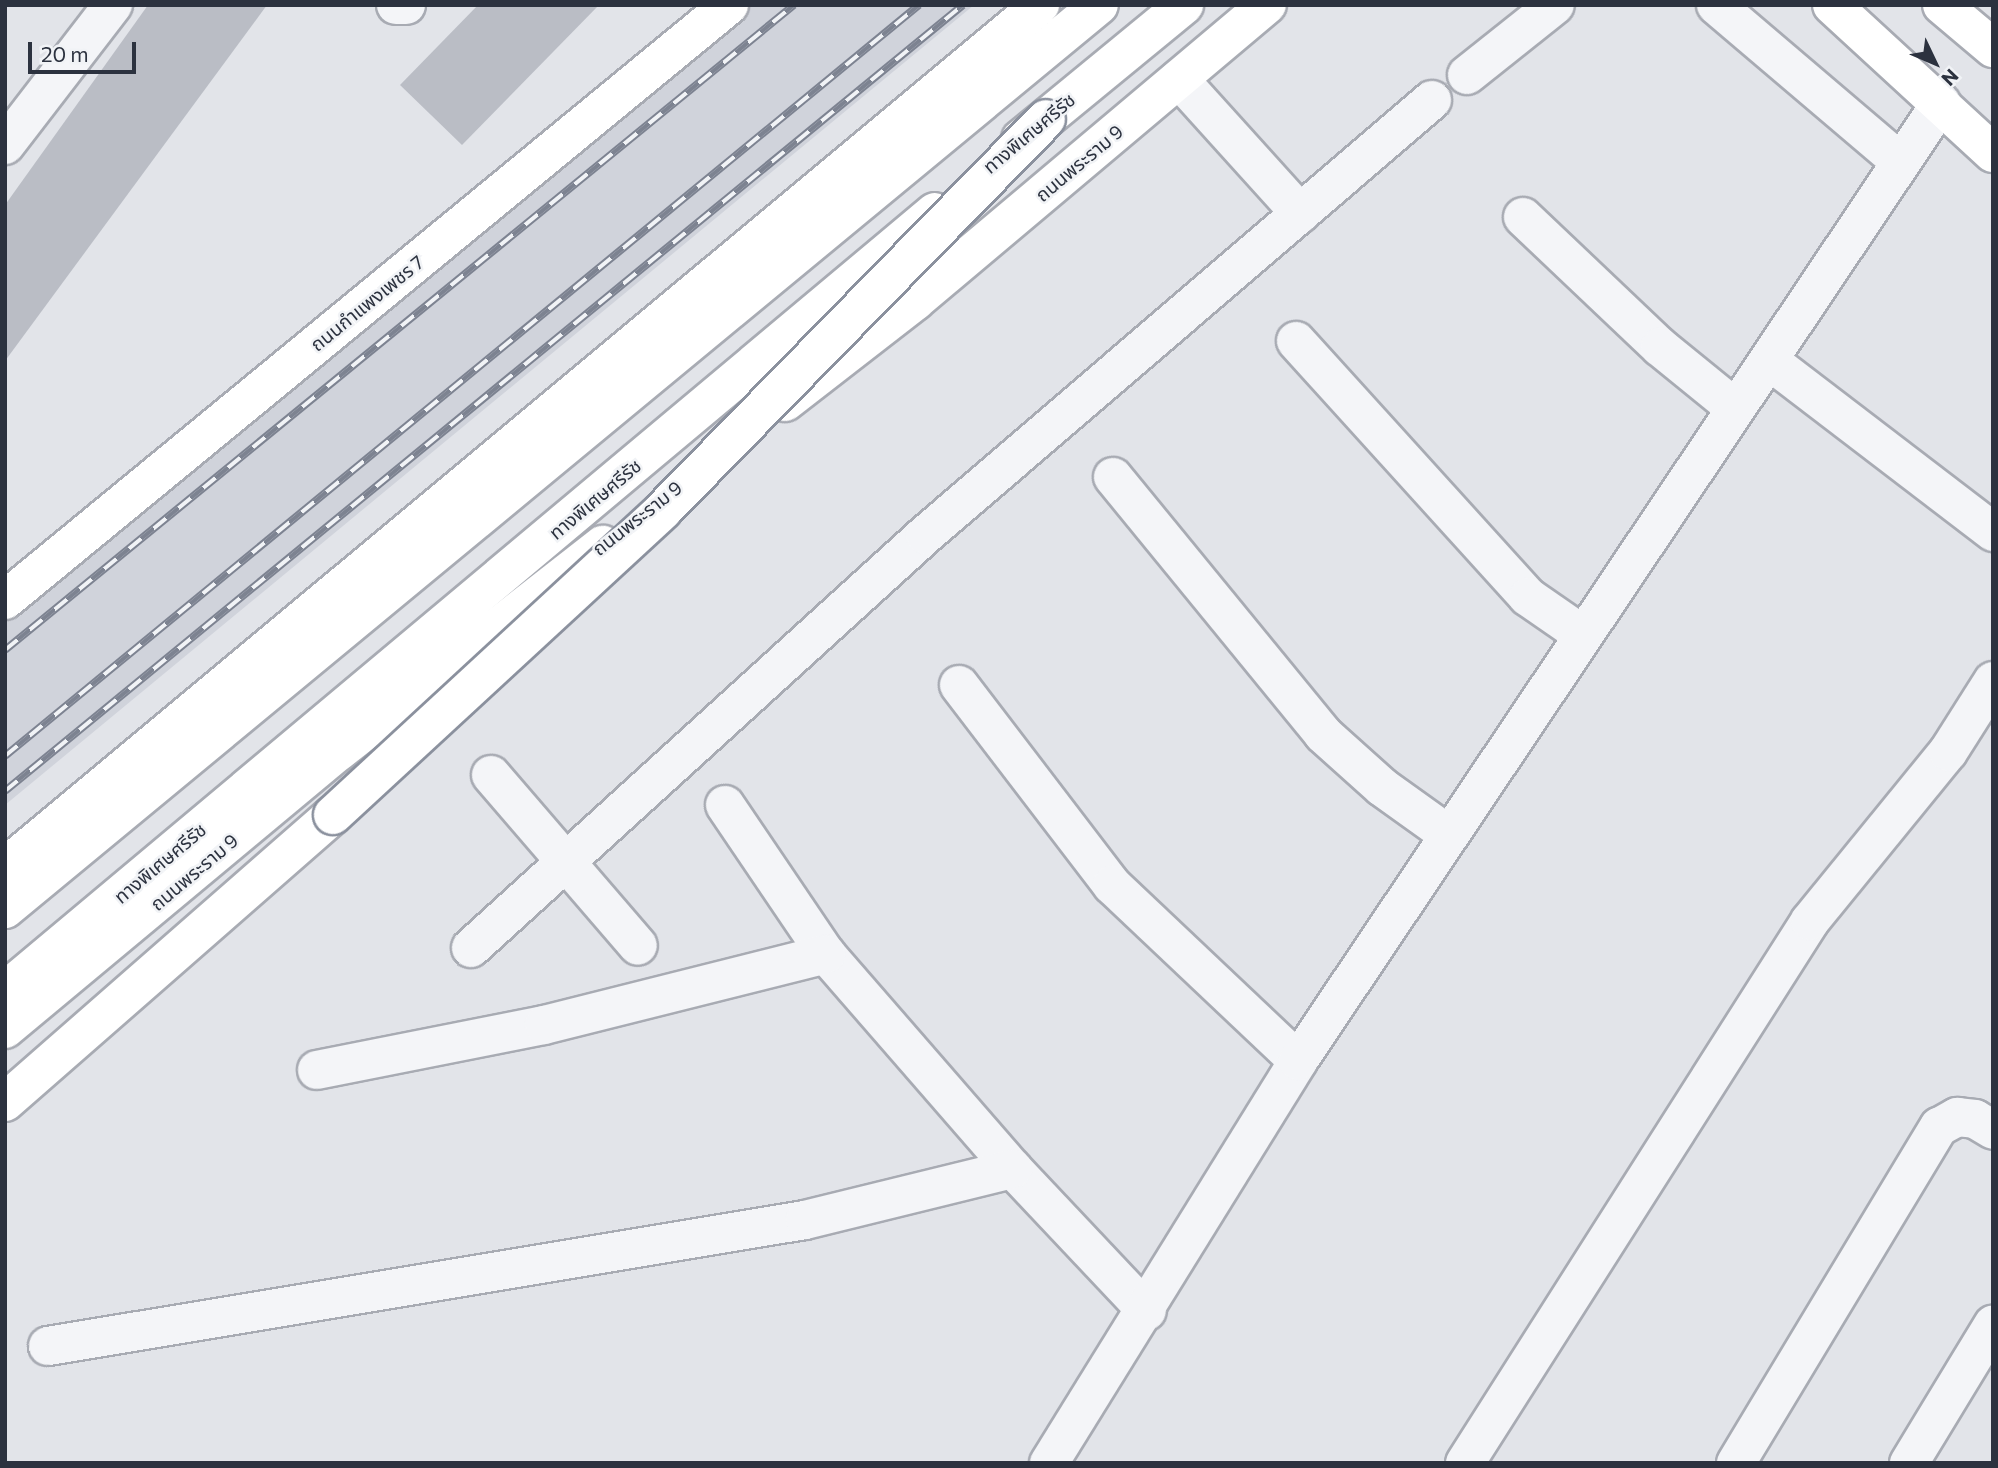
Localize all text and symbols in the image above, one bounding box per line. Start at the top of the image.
scale bar [32,28,140,72]
north arrow [1900,28,1970,98]
text: 20 m [41,41,89,66]
text: N [1937,65,1964,91]
street label: ทางพิเศษศรีรัช [978,88,1080,178]
street label: ถนนพระราม 9 [1031,120,1127,206]
street label: ถนนกำแพงเพชร 7 [306,250,428,356]
street label: ทางพิเศษศรีรัช [544,454,646,544]
street label: ถนนพระราม 9 [588,476,686,560]
street label: ทางพิเศษศรีรัช [109,818,211,908]
street label: ถนนพระราม 9 [146,829,242,915]

